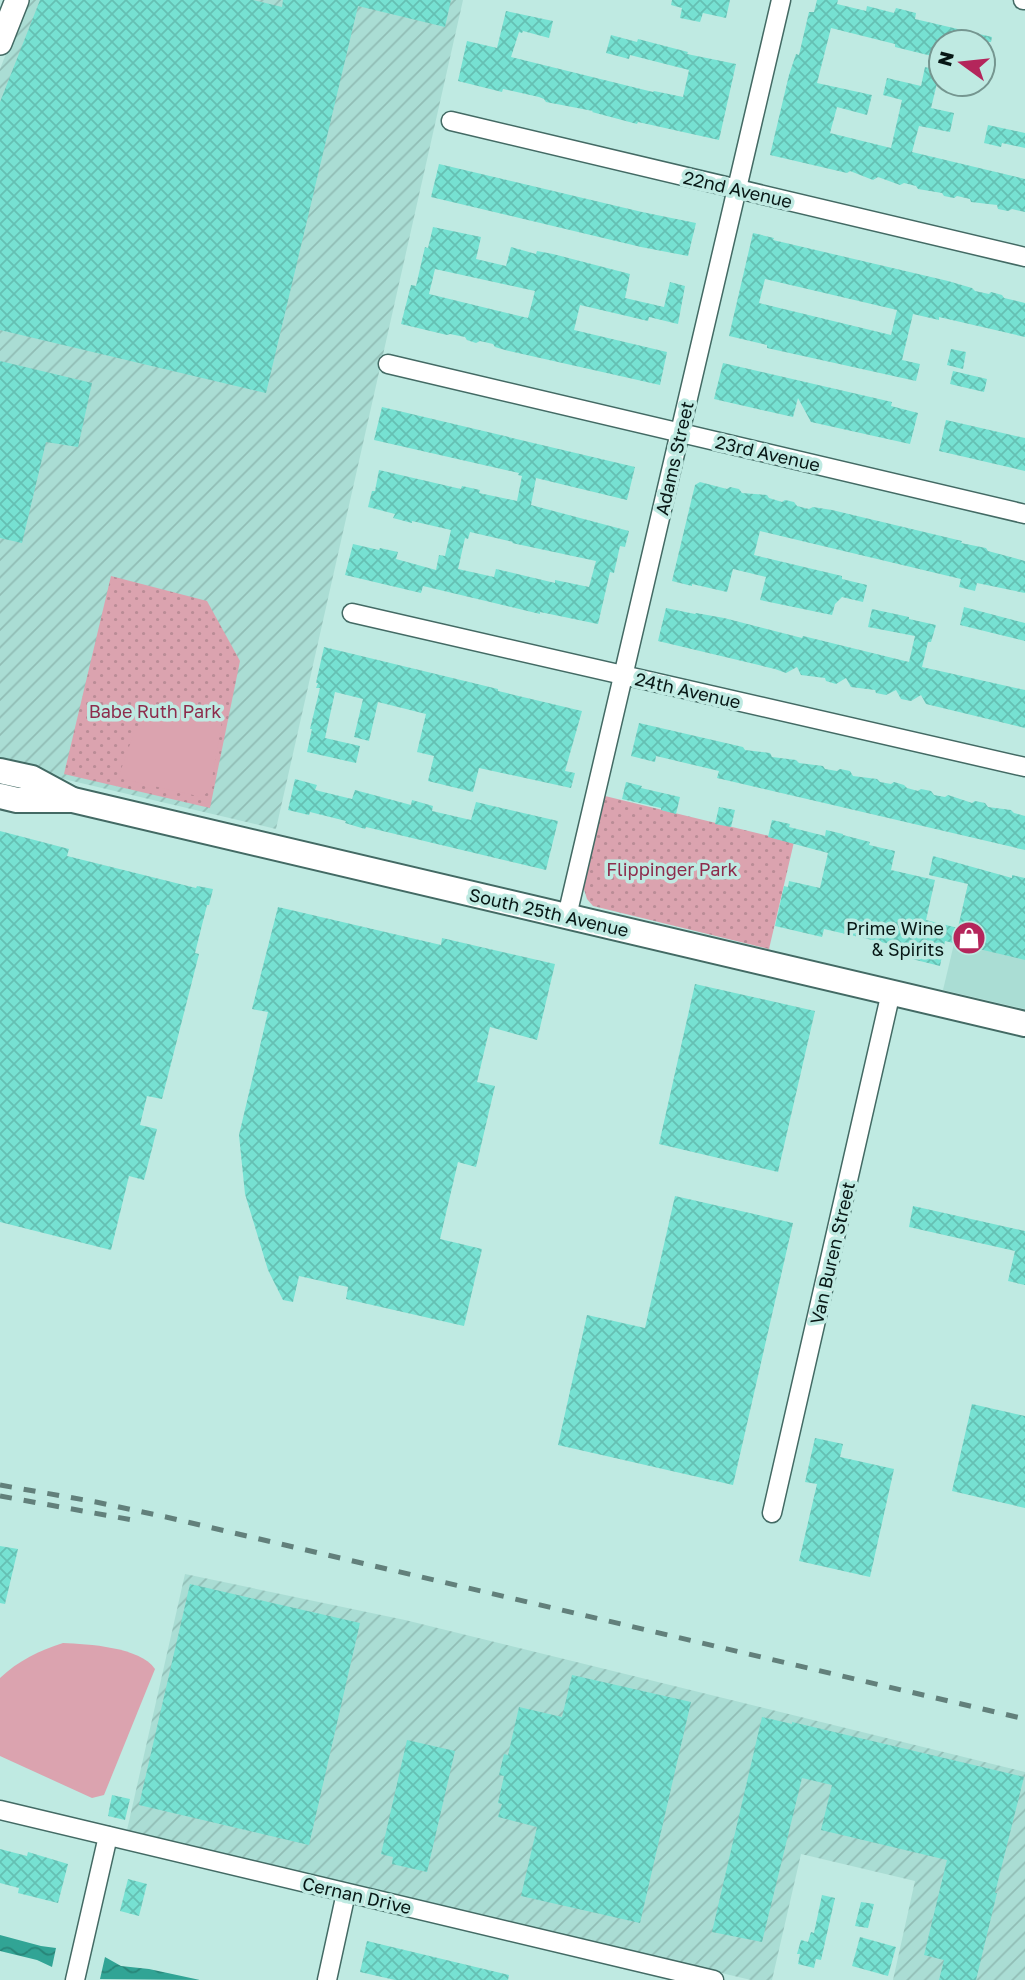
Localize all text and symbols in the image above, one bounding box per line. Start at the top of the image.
north arrow [927,28,997,98]
text: N [932,49,958,68]
street label: 22nd Avenue [681,166,795,212]
street label: Adams Street [650,399,698,517]
street label: 23rd Avenue [713,430,823,476]
street label: 24th Avenue [633,667,743,713]
park label: Babe Ruth Park [89,700,221,722]
park label: Flippinger Park [606,858,738,880]
street label: South 25th Avenue [467,883,631,941]
place label: Prime Wine & Spirits [846,917,944,960]
shop icon: Prime Wine & Spirits [950,919,988,957]
street label: Van Buren Street [805,1179,859,1327]
street label: Cernan Drive [300,1872,414,1918]

